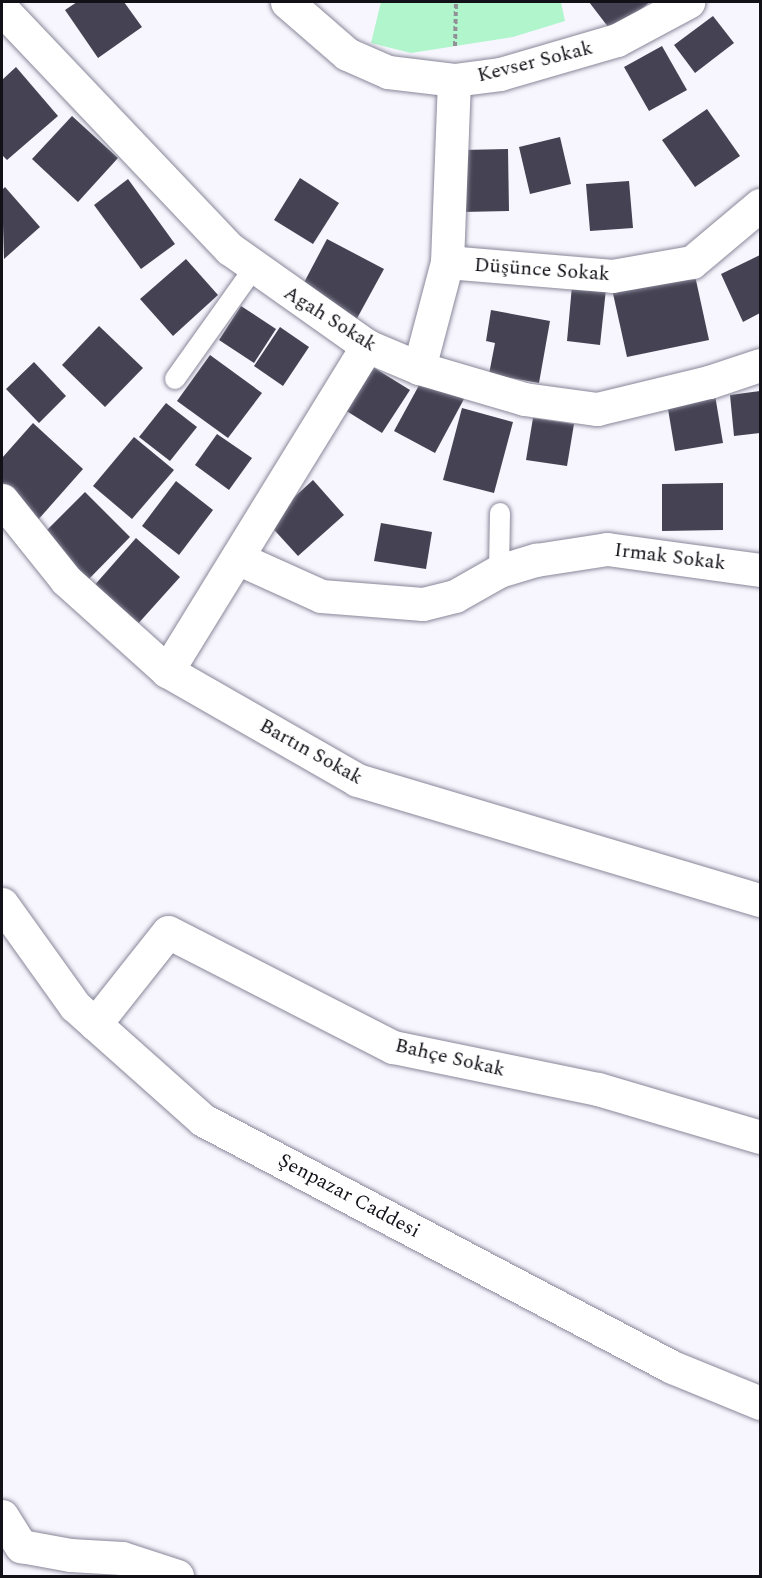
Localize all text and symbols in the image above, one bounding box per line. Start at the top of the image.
street label: Kevser Sokak [475,36,595,88]
street label: Düşünce Sokak [473,253,611,287]
street label: Agah Sokak [279,281,381,357]
street label: Irmak Sokak [613,538,727,576]
street label: Bartın Sokak [255,714,367,790]
street label: Bahçe Sokak [393,1034,507,1082]
street label: Şenpazar Caddesi [274,1149,424,1243]

